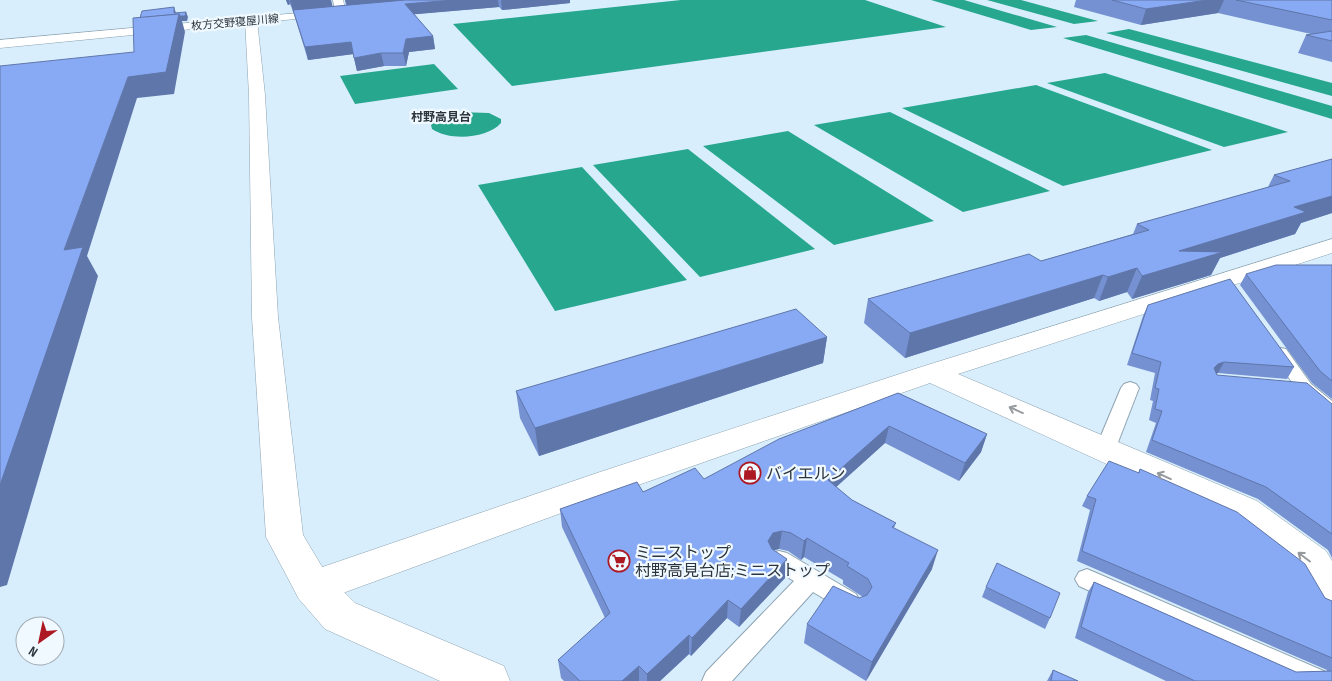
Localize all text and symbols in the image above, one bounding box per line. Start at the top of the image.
street label: 枚方交野寝屋川線 [191,12,279,33]
district label: 村野高見台 [411,110,471,125]
one-way arrow [1009,405,1024,415]
shop icon: バイエルン [738,461,762,485]
place label: バイエルン [766,465,846,484]
one-way arrow [1157,471,1172,480]
place label: ミニストップ 村野高見台店;ミニストップ [635,544,830,581]
supermarket icon: ミニストップ 村野高見台店;ミニストップ [607,549,631,573]
one-way arrow [1298,551,1311,562]
north arrow [15,616,65,666]
text: N [25,642,41,661]

